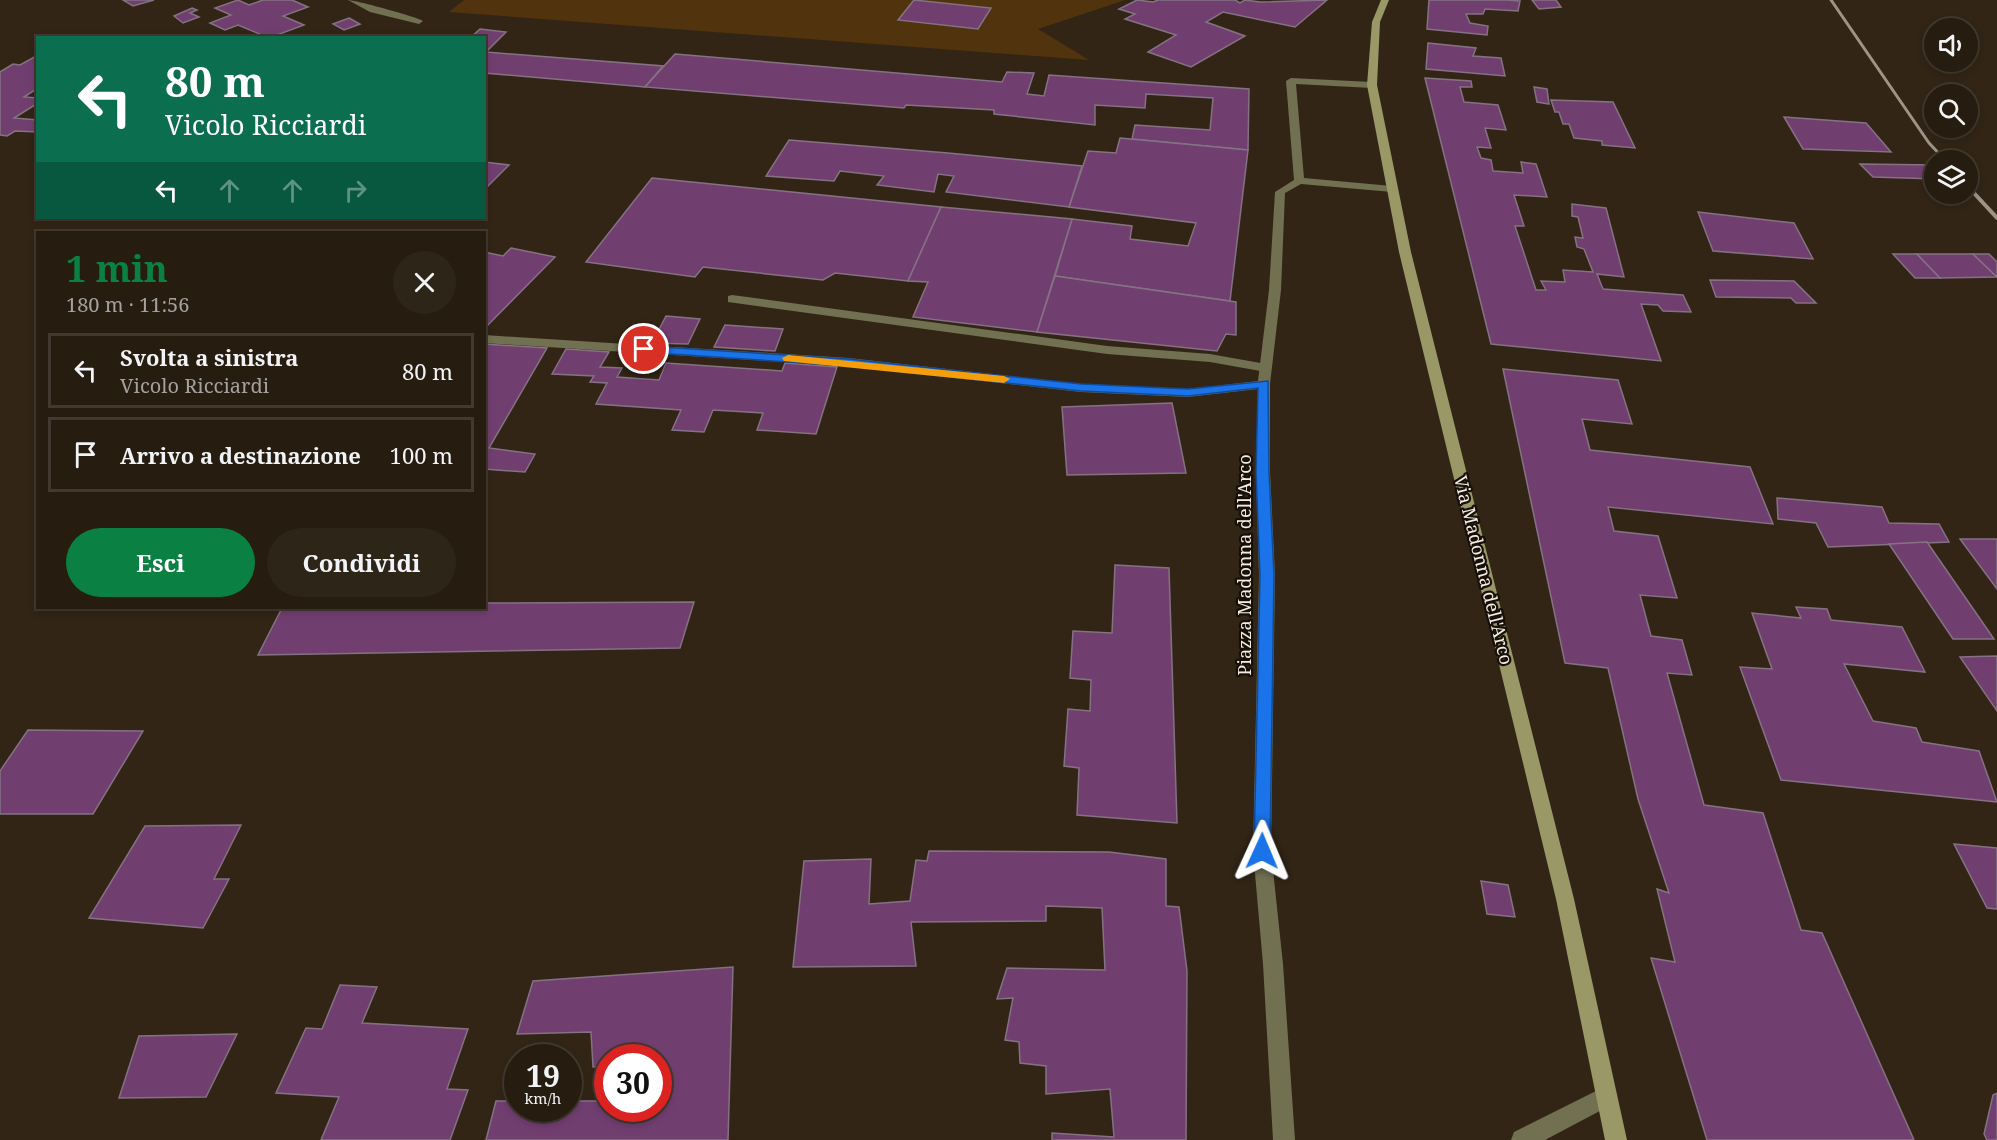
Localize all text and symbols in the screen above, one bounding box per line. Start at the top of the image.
map controls [1924,18,1978,204]
button: sound [1924,18,1978,72]
text: 80 m [165,52,265,109]
icon: left [66,60,144,138]
button: search [1924,84,1978,138]
text: Vicolo Ricciardi [165,106,366,143]
button: layers [1924,150,1978,204]
icon: left [150,174,183,207]
icon: ahead [213,174,246,207]
icon: ahead [276,174,309,207]
icon: right [339,174,372,207]
text: 1 min [66,244,168,293]
button: close [393,251,456,314]
text: 180 m · 11:56 [66,291,189,318]
pin [618,323,669,374]
icon: arrive [627,332,660,365]
text: Svolta a sinistra [120,342,299,372]
icon: left [69,354,102,387]
text: 80 m [402,356,453,386]
text: Vicolo Ricciardi [120,372,269,399]
icon: arrive [69,438,102,471]
text: Arrivo a destinazione [120,440,361,470]
text: 100 m [390,440,453,470]
street label: Piazza Madonna dell'Arco [1232,454,1256,676]
street label: Via Madonna dell'Arco [1449,473,1519,667]
button: Esci [66,528,255,597]
button: Condividi [267,528,456,597]
position arrow [1230,819,1294,883]
speed limit sign: 30 [594,1044,672,1122]
text: 19 [526,1055,560,1096]
text: km/h [525,1088,561,1108]

